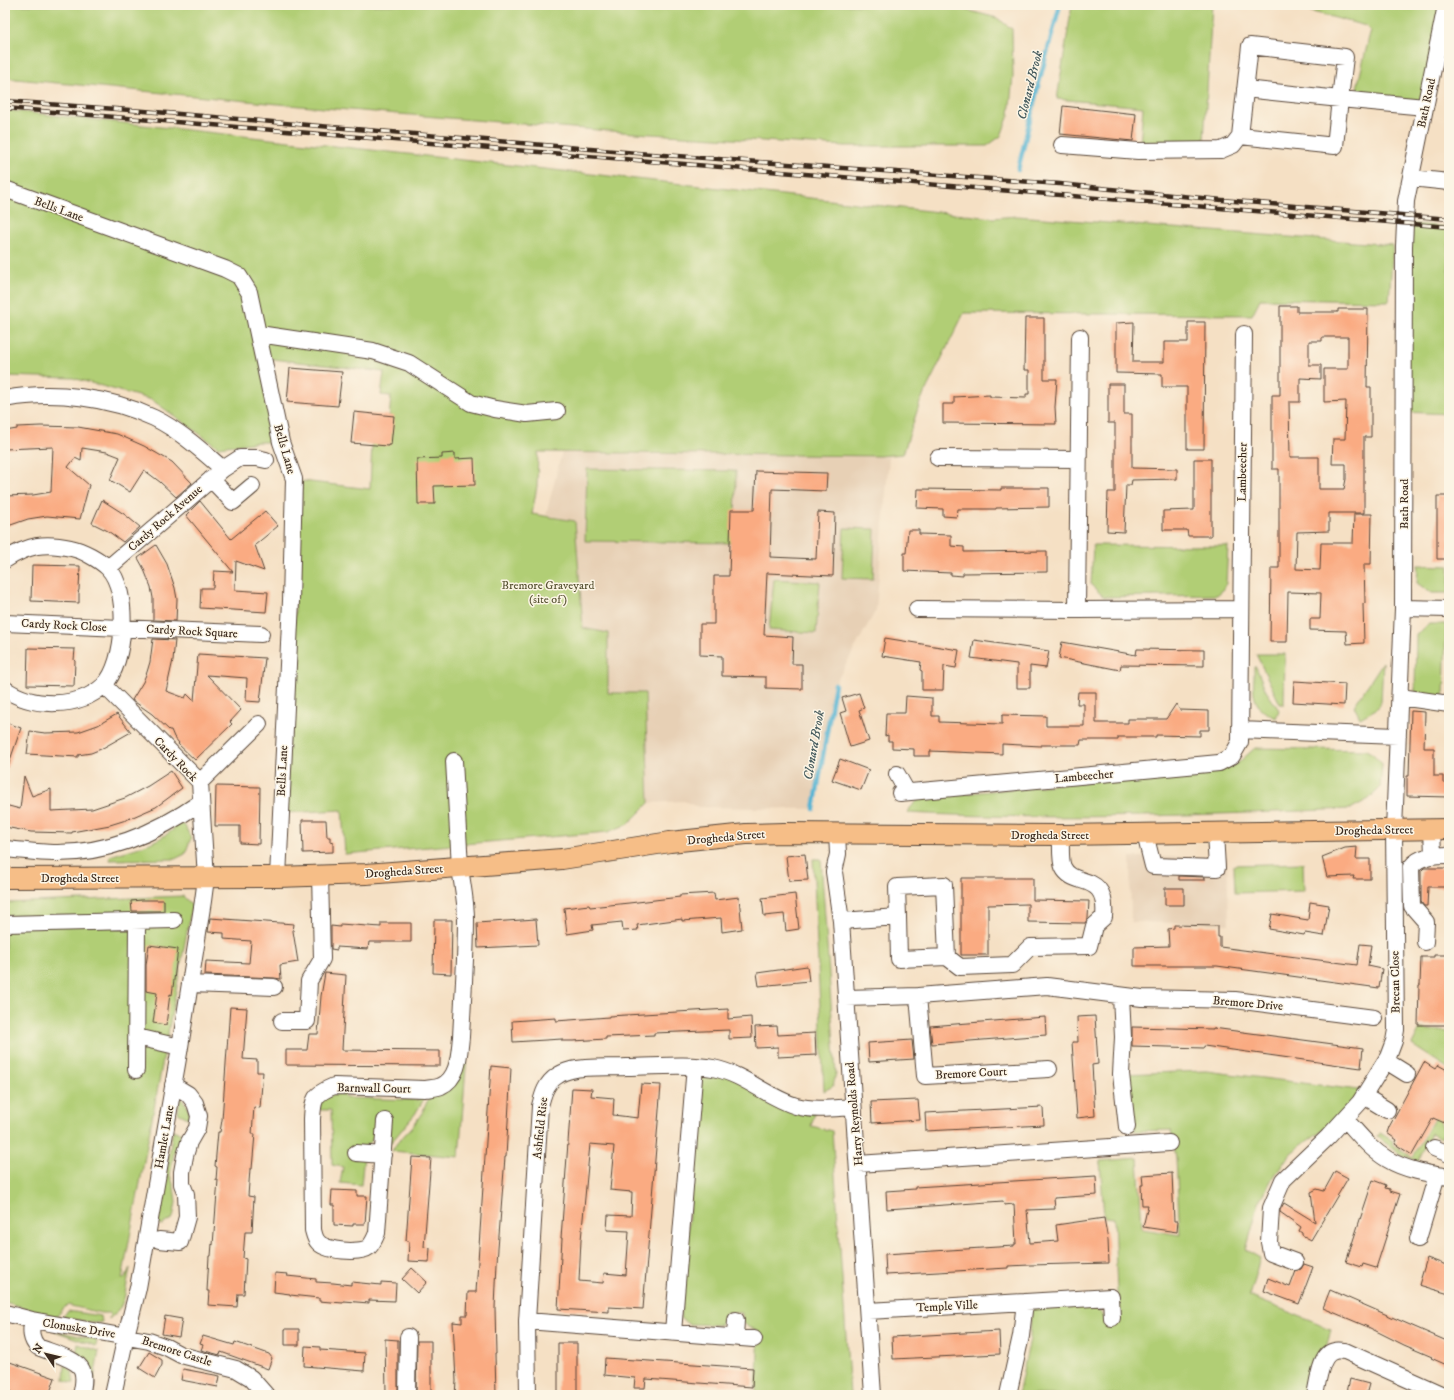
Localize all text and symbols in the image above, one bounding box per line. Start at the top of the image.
water label: Clonard Brook [1014,49,1046,121]
street label: Bath Road [1414,77,1439,129]
street label: Bells Lane [32,194,86,225]
street label: Bells Lane [270,422,299,476]
street label: Lambeecher [1234,442,1251,502]
street label: Bath Road [1397,479,1412,529]
street label: Cardy Rock Avenue [125,482,206,555]
park label: Bremore Graveyard (site of) [501,578,595,607]
street label: Cardy Rock Close [21,616,107,635]
street label: Cardy Rock Square [146,622,238,641]
water label: Clonard Brook [800,709,828,781]
street label: Cardy Rock [151,734,201,785]
street label: Bells Lane [274,745,291,797]
street label: Lambeecher [1054,766,1115,787]
street label: Drogheda Street [1335,822,1413,839]
street label: Drogheda Street [686,827,766,848]
street label: Drogheda Street [1011,828,1089,843]
street label: Drogheda Street [364,861,444,882]
street label: Drogheda Street [41,871,119,886]
street label: Brecan Close [1387,951,1404,1013]
street label: Bremore Drive [1212,993,1284,1014]
street label: Harry Reynolds Road [842,1061,867,1166]
street label: Bremore Court [935,1064,1007,1083]
street label: Barnwall Court [337,1080,411,1097]
street label: Ashfield Rise [530,1096,551,1160]
street label: Hamlet Lane [152,1104,177,1170]
street label: Temple Ville [916,1297,978,1316]
street label: Clonuske Drive [41,1315,116,1342]
street label: Bremore Castle [140,1333,214,1370]
north arrow [26,1334,66,1374]
text: N [30,1341,47,1357]

